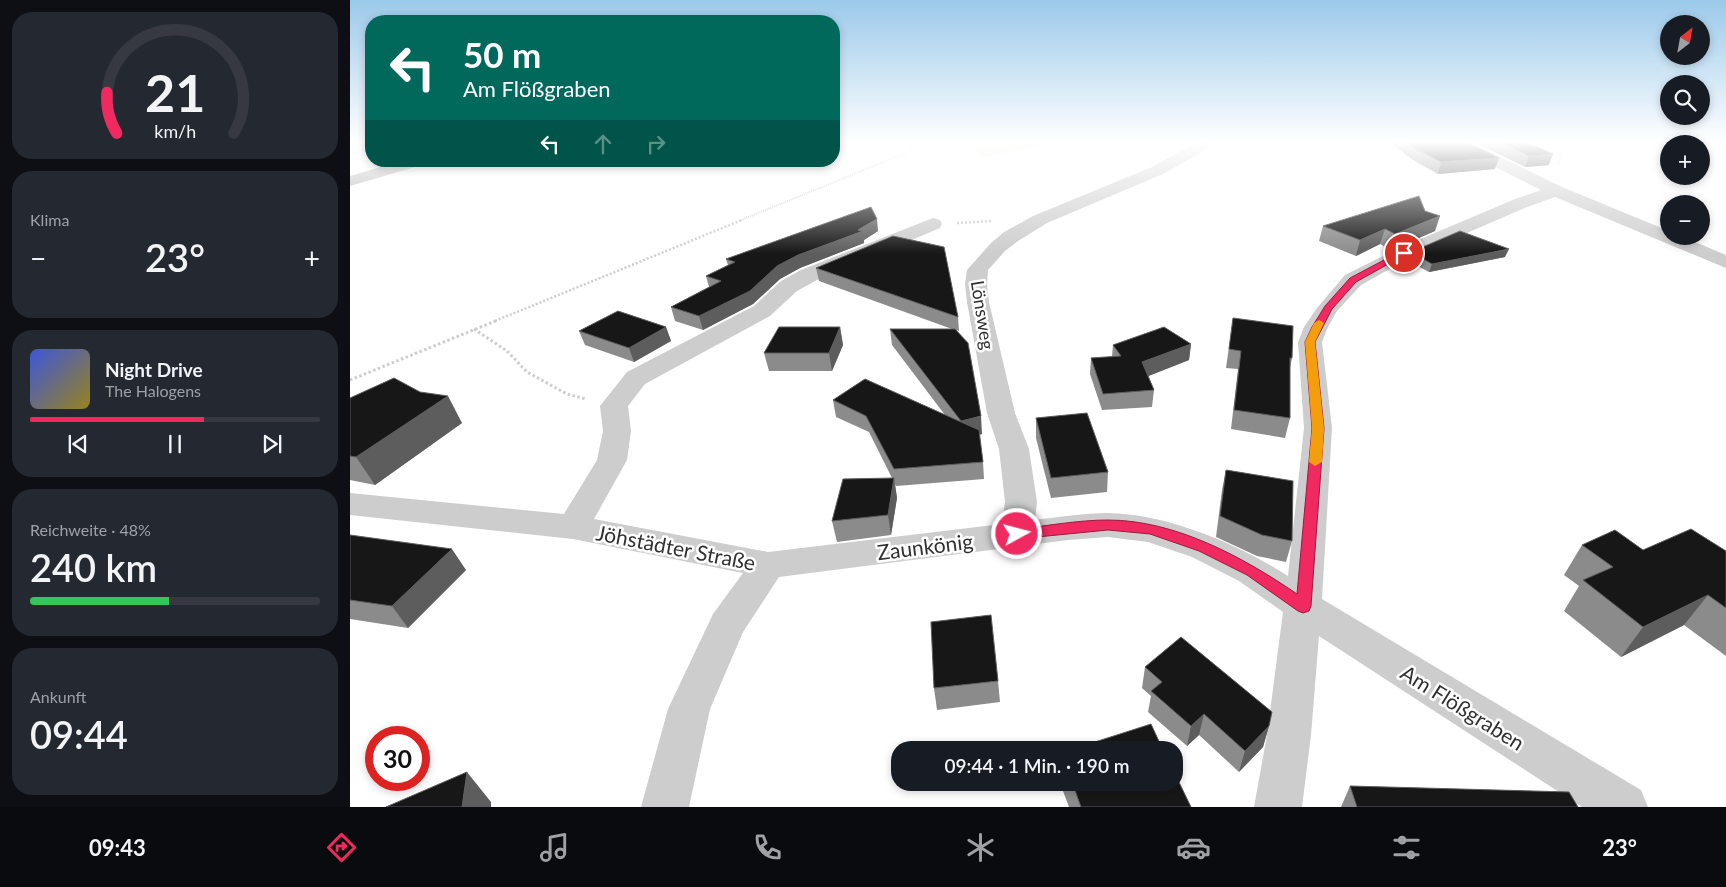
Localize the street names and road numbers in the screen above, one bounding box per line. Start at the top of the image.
street label: Lönsweg [967,279,999,351]
street label: Jöhstädter Straße [594,519,758,575]
street label: Zaunkönig [876,528,974,564]
street label: Am Flößgraben [1397,659,1529,755]

